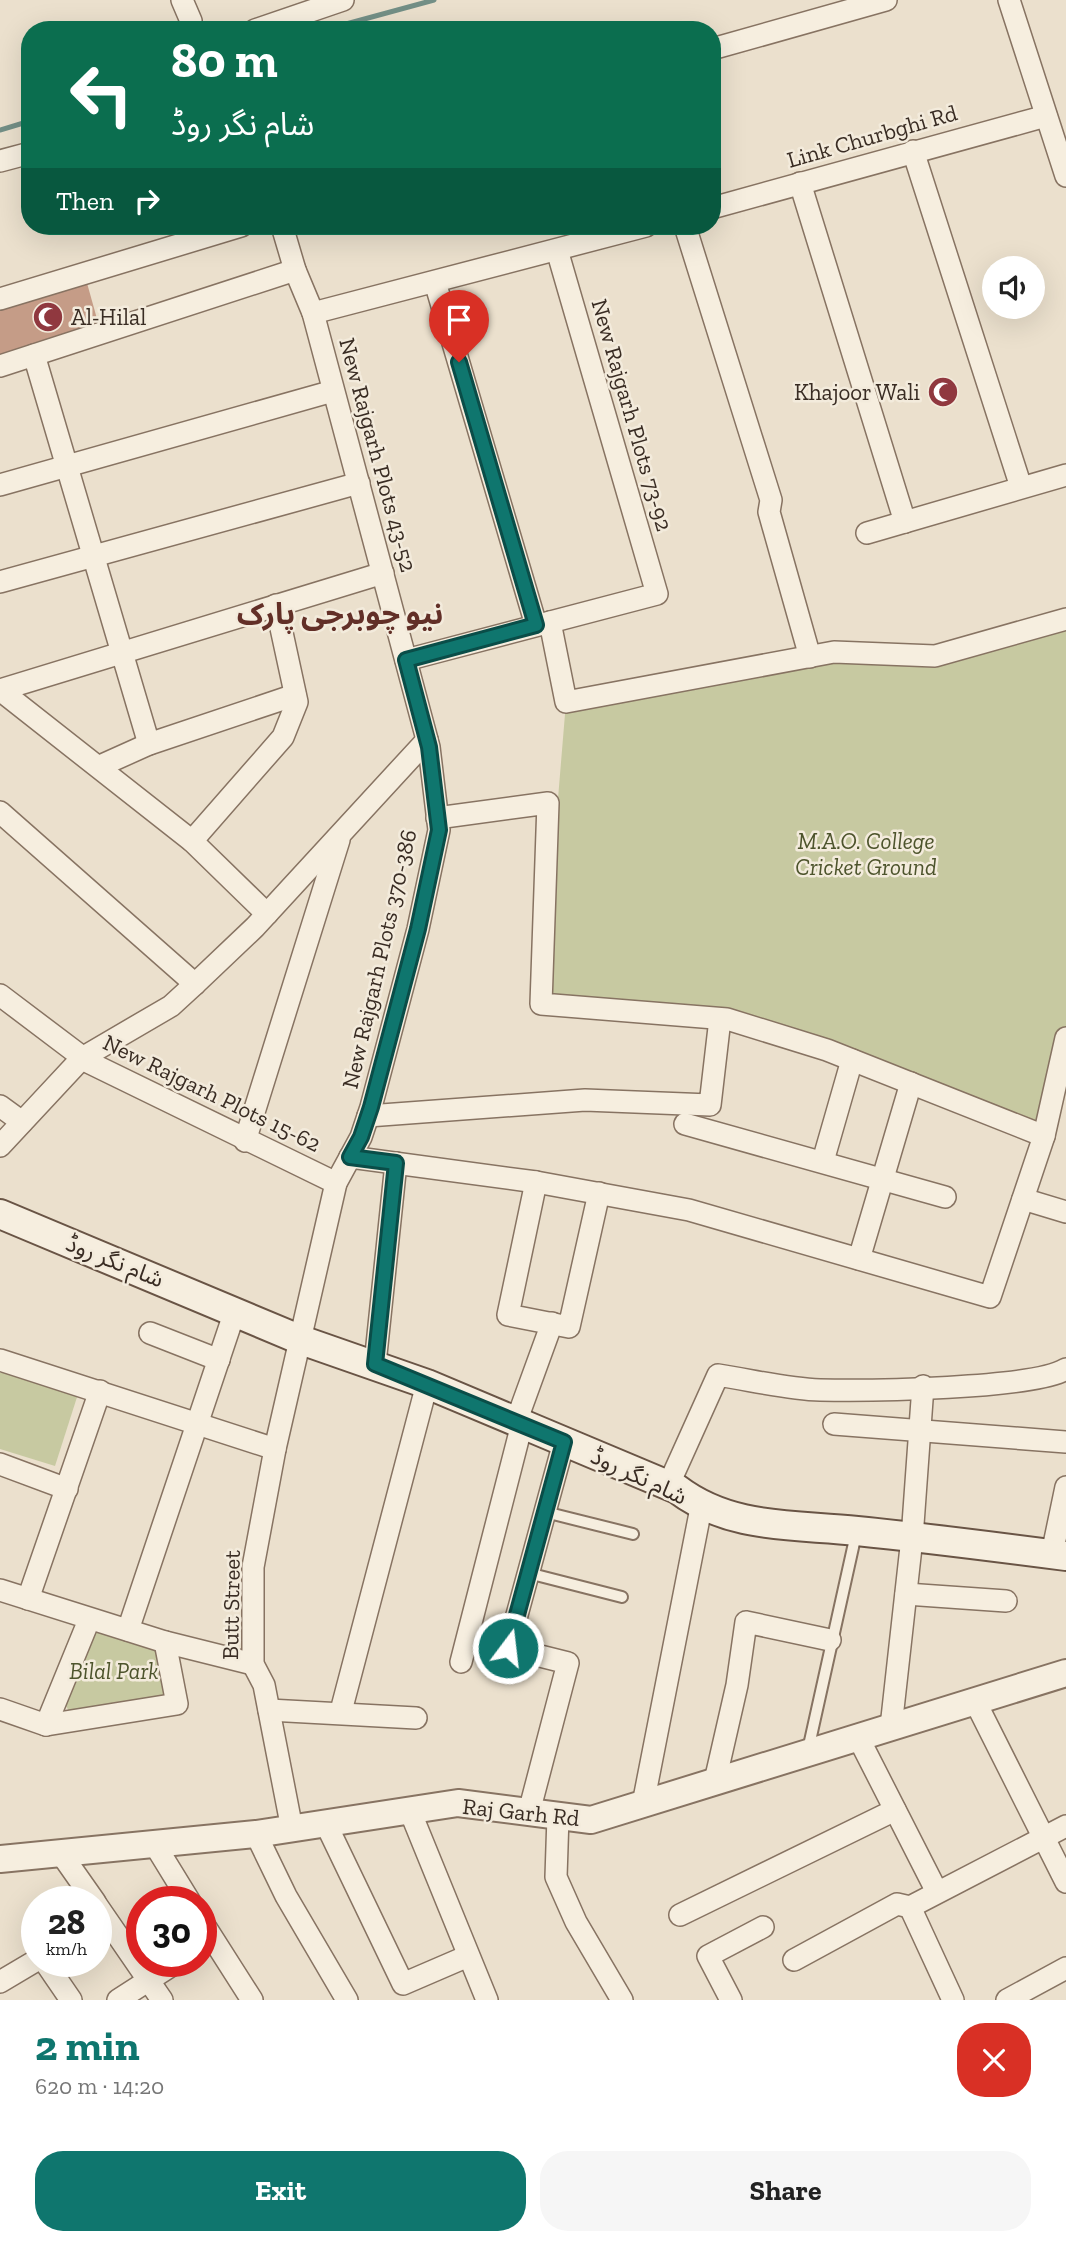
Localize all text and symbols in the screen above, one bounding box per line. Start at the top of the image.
text: 80 m [171,31,278,90]
icon: left [56,49,147,140]
street label: Link Churbghi Rd [784,98,961,174]
text: شام نگر روڈ [171,105,314,143]
icon: right [128,182,166,220]
text: Then [56,185,114,217]
map controls [982,256,1045,319]
button: sound [982,256,1045,319]
pin [429,290,489,362]
street label: New Rajgarh Plots 73-92 [585,296,679,534]
mosque icon: Al-Hilal [31,300,65,334]
icon: arrive [440,301,478,339]
place label: Al-Hilal [71,303,146,331]
street label: New Rajgarh Plots 43-52 [333,335,423,575]
mosque icon: Khajoor Wali [926,375,960,409]
place label: Khajoor Wali [794,378,920,406]
district label: نیو چوبرجی پارک [237,596,443,634]
street label: New Rajgarh Plots 370-386 [336,827,422,1091]
park label: M.A.O. College Cricket Ground [795,827,937,881]
street label: New Rajgarh Plots 15-62 [98,1028,326,1158]
street label: شام نگر روڈ [61,1229,168,1297]
street label: شام نگر روڈ [585,1442,692,1514]
street label: Butt Street [216,1549,246,1660]
position arrow [471,1611,545,1685]
park label: Bilal Park [69,1657,159,1685]
street label: Raj Garh Rd [461,1792,581,1832]
speed limit sign: 30 [126,1886,217,1977]
text: 28 [48,1901,85,1943]
text: km/h [46,1938,87,1960]
text: 2 min [35,2020,140,2071]
button: close [957,2023,1031,2097]
text: 620 m · 14:20 [35,2072,164,2100]
button: Exit [35,2151,526,2231]
button: Share [540,2151,1031,2231]

